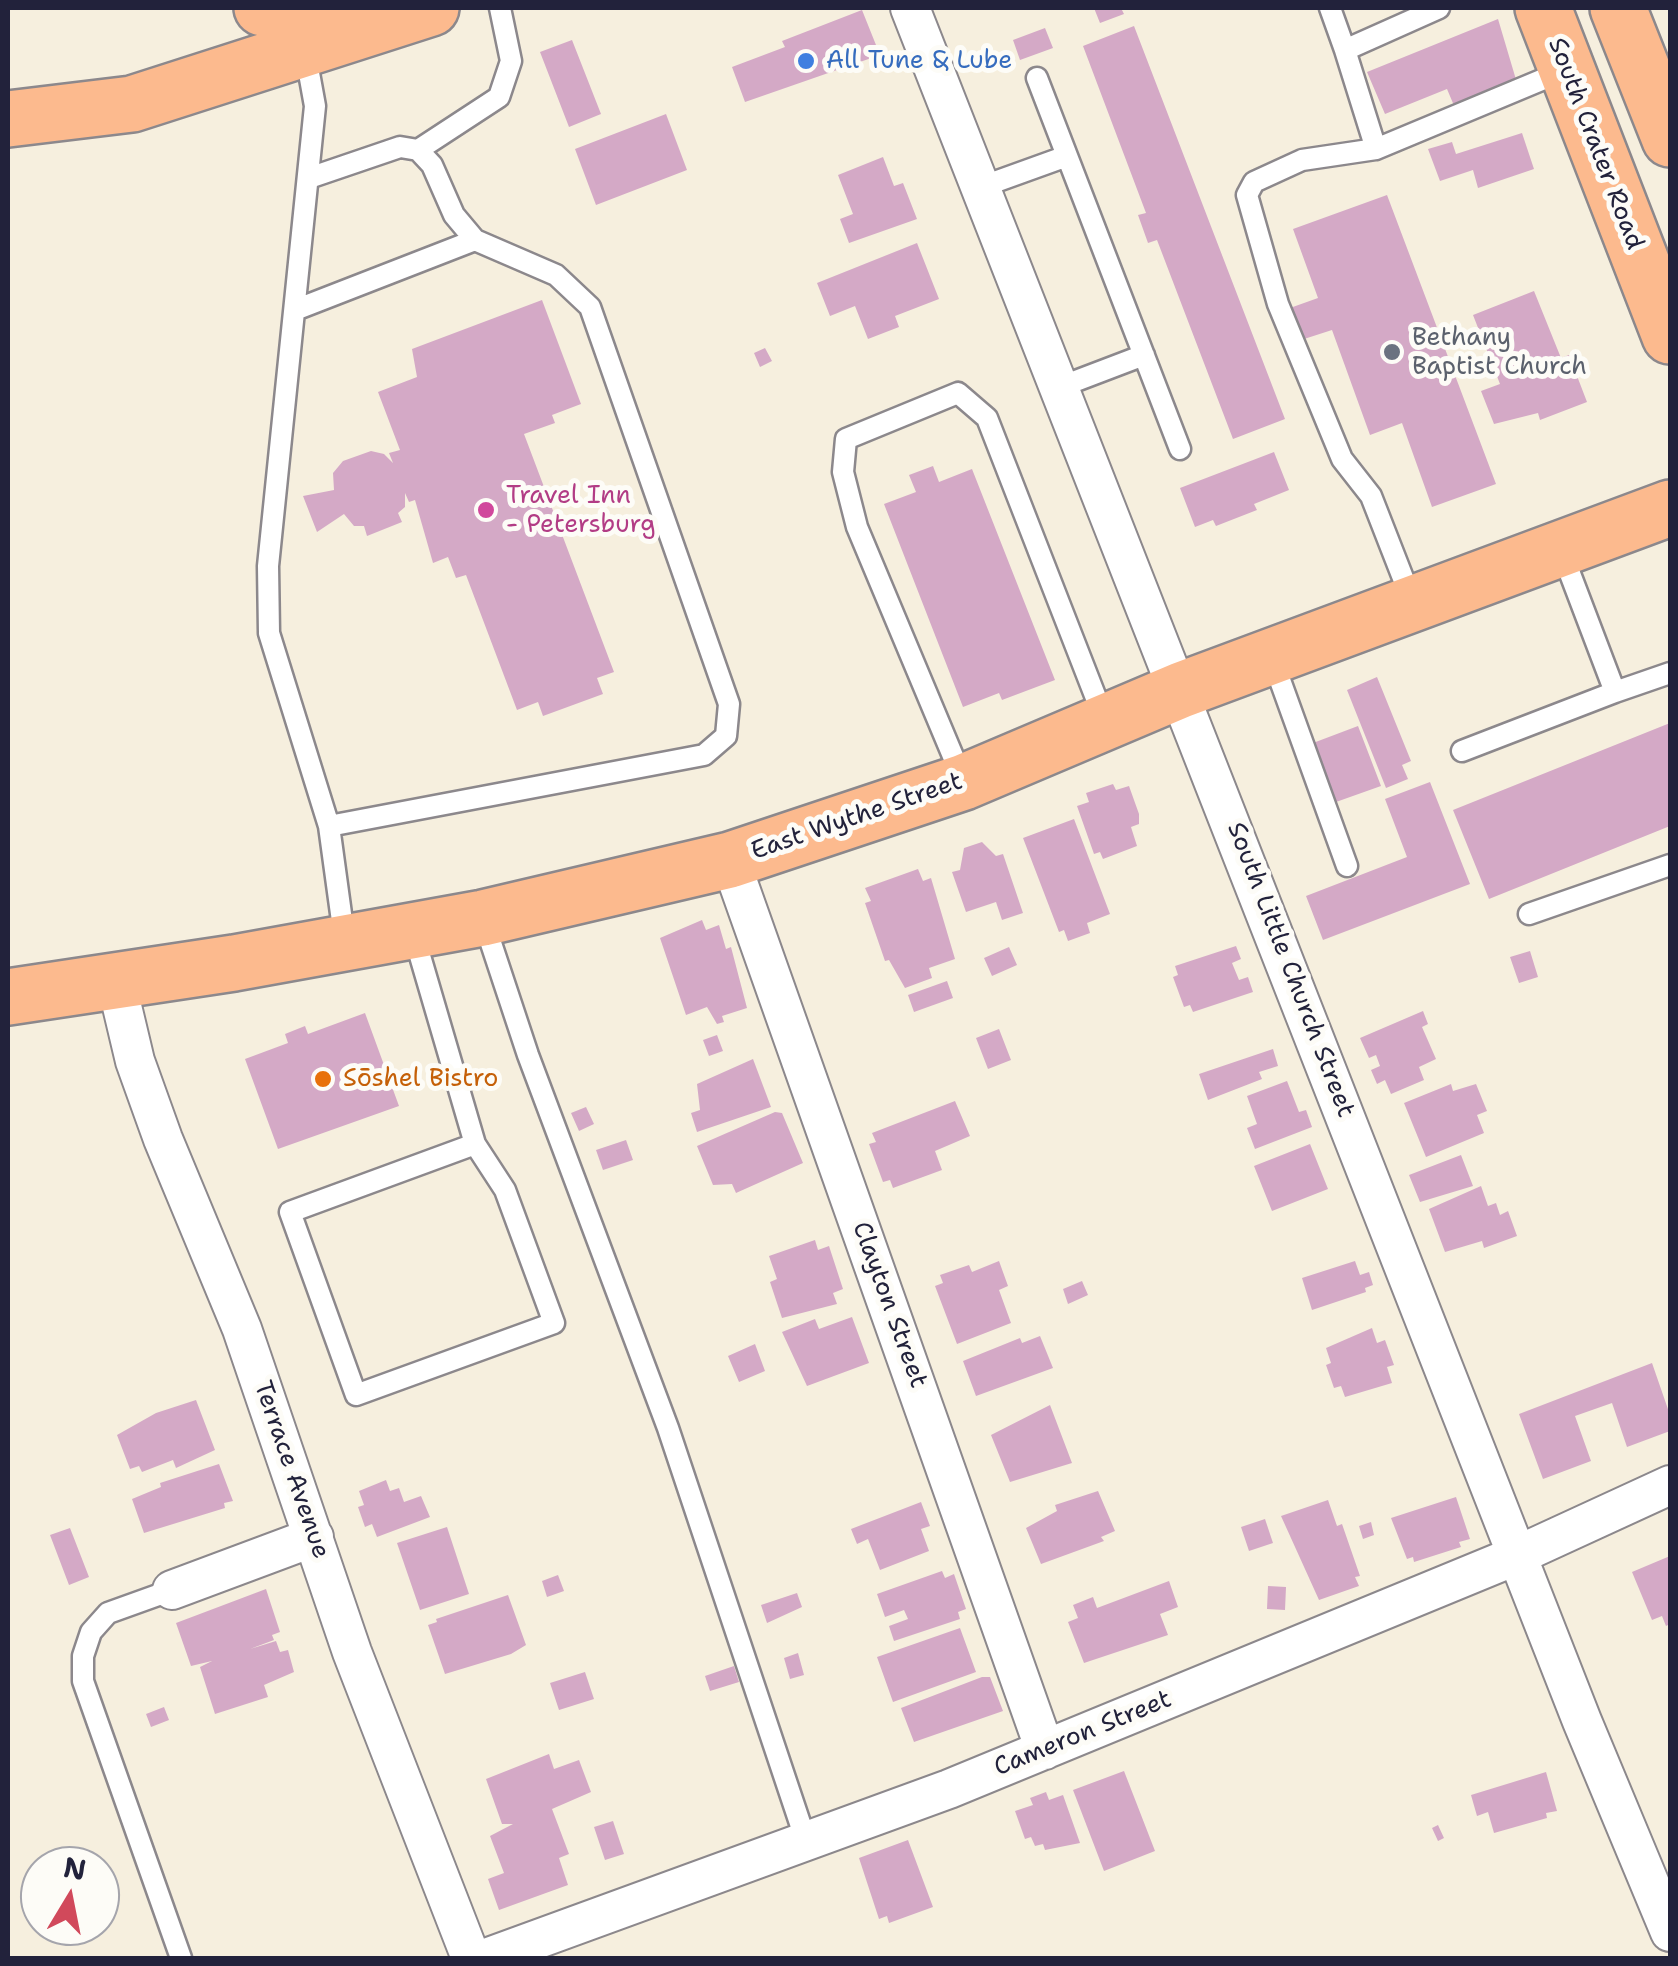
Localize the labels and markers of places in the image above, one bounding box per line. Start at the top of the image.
place label: All Tune & Lube [826,46,1012,76]
marker: All Tune & Lube [795,50,817,72]
place label: Bethany Baptist Church [1412,323,1587,382]
marker: Bethany Baptist Church [1381,341,1403,363]
place label: Travel Inn - Petersburg [506,481,656,540]
marker: Travel Inn - Petersburg [475,499,497,521]
place label: Sōshel Bistro [343,1064,498,1094]
marker: Sōshel Bistro [312,1068,334,1090]

